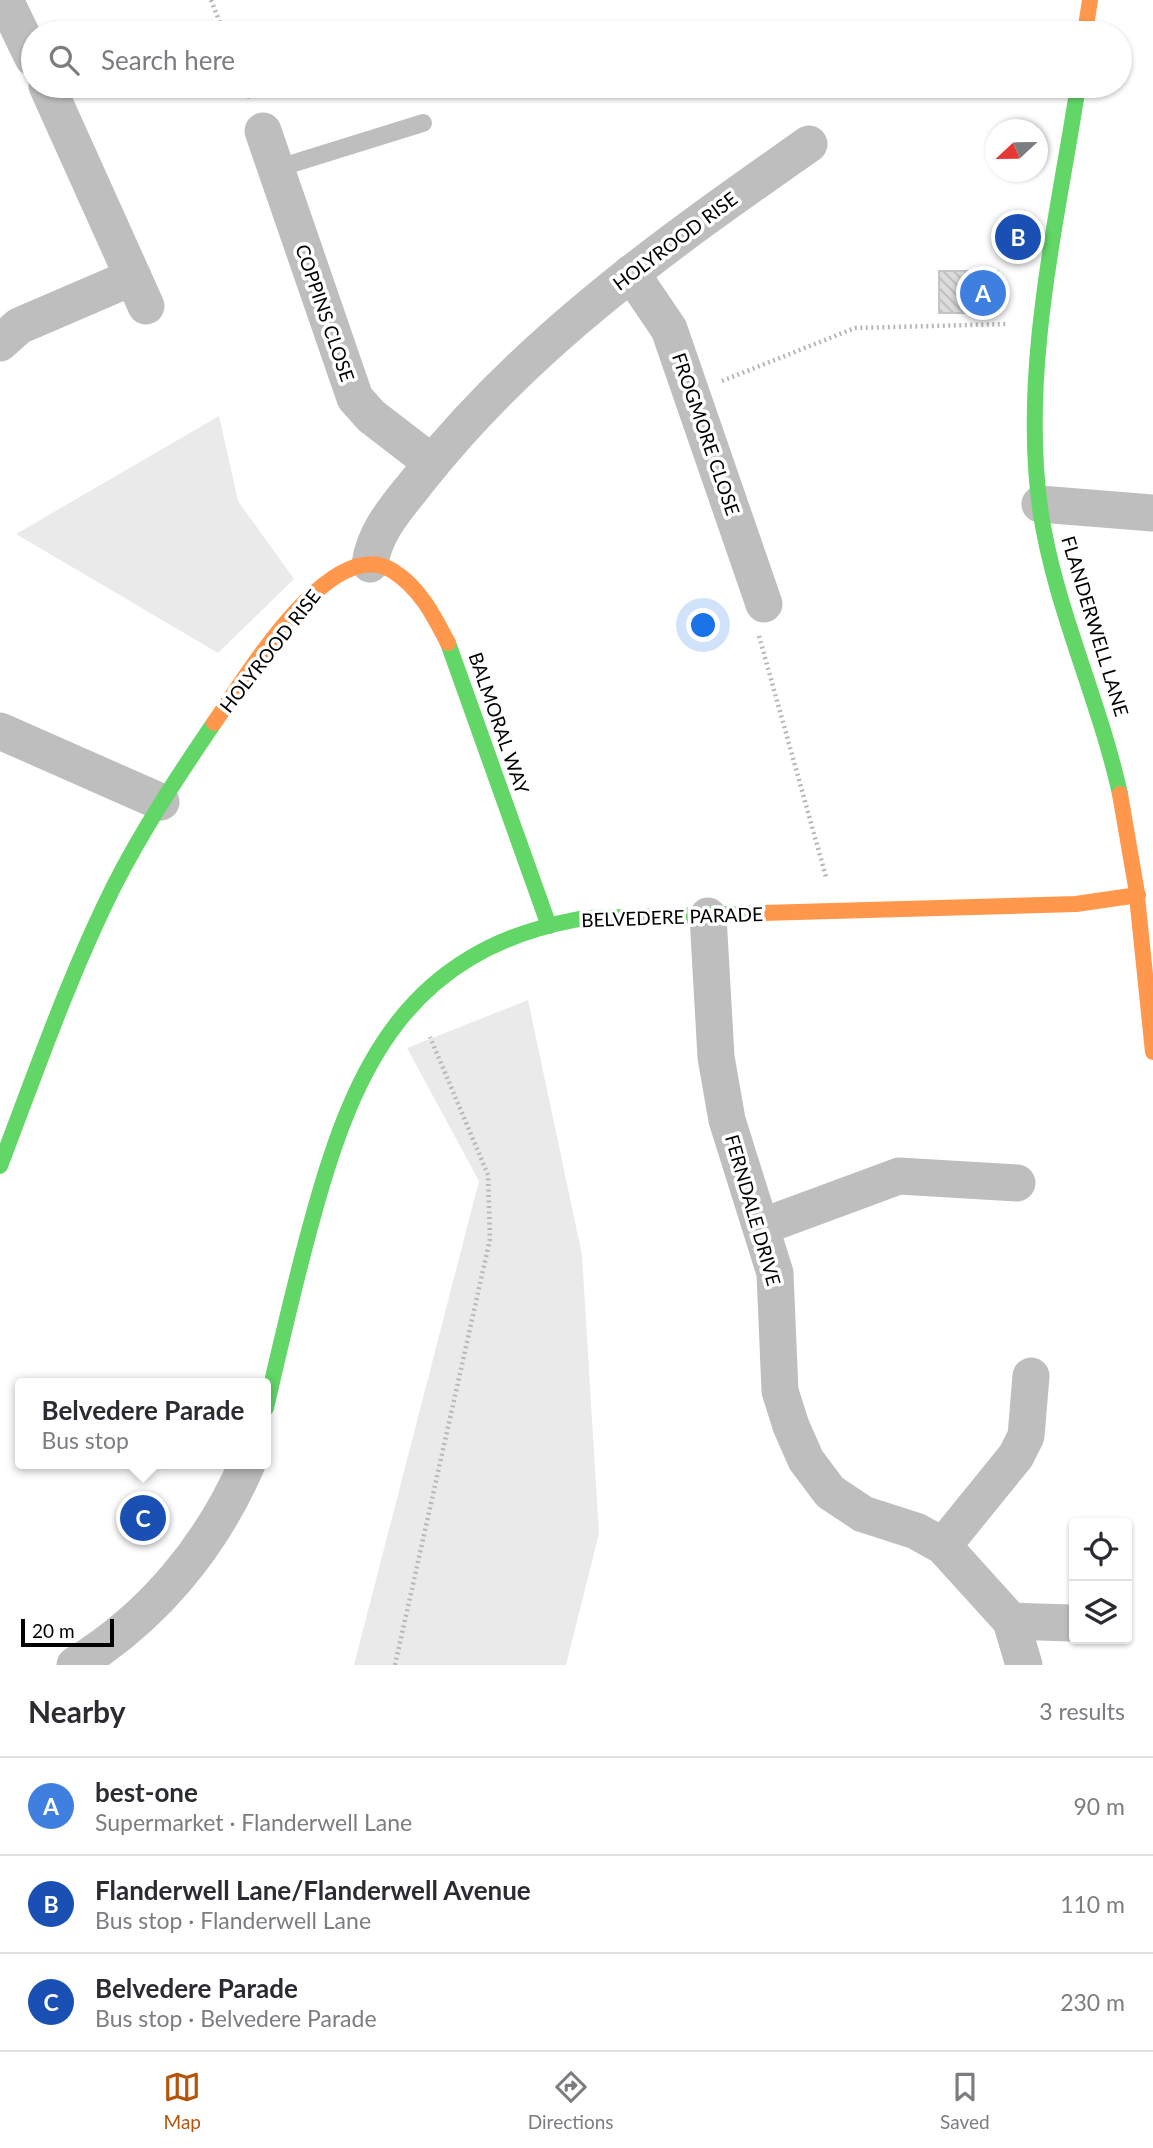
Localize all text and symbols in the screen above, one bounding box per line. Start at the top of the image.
search box [21,21,1132,98]
icon: search [45,41,83,79]
text: Search here [101,44,235,76]
north arrow [985,119,1048,182]
street label: HOLYROOD RISE [608,186,741,295]
pin: B [995,211,1041,263]
street label: COPPINS CLOSE [291,241,360,385]
pin: A [960,267,1006,319]
street label: FROGMORE CLOSE [668,349,745,518]
street label: FLANDERWELL LANE [1057,533,1134,719]
street label: HOLYROOD RISE [215,585,325,717]
your location [686,608,720,642]
street label: BALMORAL WAY [464,649,535,797]
street label: BELVEDERE PARADE [581,902,763,931]
street label: FERNDALE DRIVE [721,1132,786,1288]
popup [15,1378,271,1469]
text: Belvedere Parade [42,1394,244,1426]
text: Bus stop [42,1426,129,1454]
pin: C [120,1492,166,1544]
map controls [1069,1518,1132,1644]
button: locate [1069,1518,1132,1581]
button: layers [1069,1581,1132,1644]
scale bar [21,1616,114,1648]
text: 20 m [32,1619,75,1642]
text: Nearby [28,1693,126,1729]
text: 3 results [1039,1697,1125,1725]
text: best-one [95,1776,198,1808]
text: A [43,1792,59,1820]
text: 90 m [1074,1792,1125,1820]
text: Supermarket · Flanderwell Lane [95,1808,412,1836]
text: Flanderwell Lane/Flanderwell Avenue [95,1874,531,1906]
text: B [43,1890,59,1918]
text: 110 m [1060,1890,1125,1918]
text: Bus stop · Flanderwell Lane [95,1906,371,1934]
text: Belvedere Parade [95,1972,298,2004]
text: C [43,1988,59,2016]
text: 230 m [1060,1988,1125,2016]
text: Bus stop · Belvedere Parade [95,2004,377,2032]
tab: Map [163,2068,201,2133]
tab: Directions [528,2068,614,2133]
tab: Saved [940,2068,990,2133]

